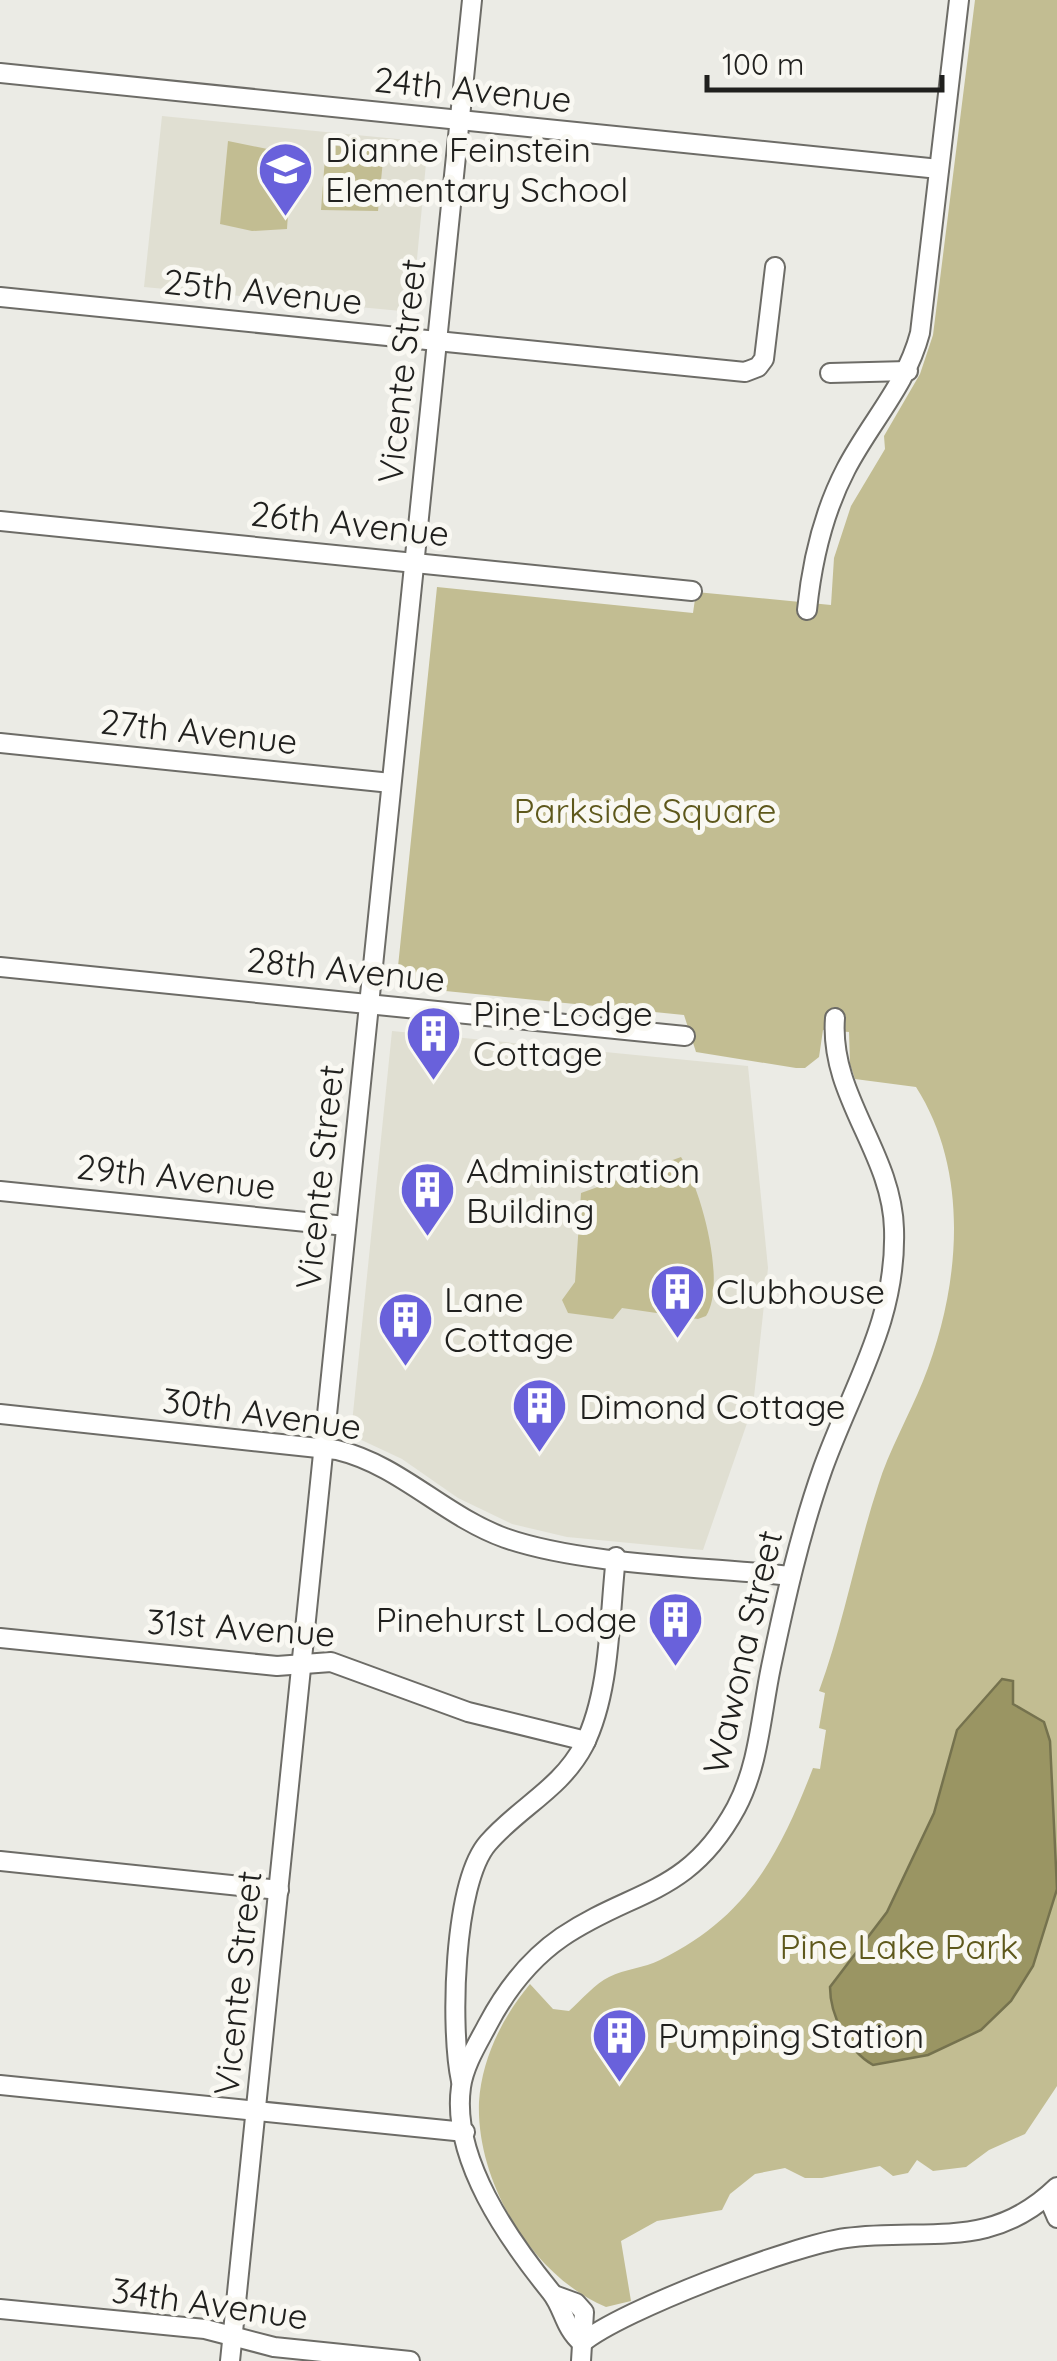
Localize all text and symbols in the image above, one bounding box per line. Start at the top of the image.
scale bar [707,30,942,92]
text: 100 m [722,45,804,83]
street label: 24th Avenue [372,57,574,121]
place label: Dianne Feinstein Elementary School [325,127,628,211]
school or university icon: Dianne Feinstein Elementary School [256,139,316,218]
street label: Vicente Street [367,257,435,485]
street label: 25th Avenue [162,259,364,323]
street label: 26th Avenue [249,491,451,555]
street label: 27th Avenue [98,699,300,763]
park label: Parkside Square [514,788,776,832]
street label: 28th Avenue [245,937,447,1001]
place label: Pine Lodge Cottage [473,991,653,1075]
building icon: Pine Lodge Cottage [404,1003,464,1082]
street label: Vicente Street [285,1063,353,1291]
street label: 29th Avenue [74,1144,278,1208]
place label: Administration Building [466,1148,700,1232]
building icon: Administration Building [397,1160,457,1239]
building icon: Clubhouse [647,1261,707,1340]
place label: Clubhouse [716,1269,885,1313]
place label: Lane Cottage [444,1277,574,1361]
building icon: Lane Cottage [375,1289,435,1368]
building icon: Dimond Cottage [510,1376,570,1455]
street label: 30th Avenue [160,1377,364,1449]
place label: Dimond Cottage [579,1384,846,1428]
street label: Wawona Street [693,1526,791,1778]
building icon: Pinehurst Lodge [646,1589,706,1668]
place label: Pinehurst Lodge [376,1597,637,1641]
street label: 31st Avenue [145,1598,337,1656]
street label: Vicente Street [203,1869,271,2097]
park label: Pine Lake Park [779,1924,1019,1968]
building icon: Pumping Station [589,2005,649,2084]
place label: Pumping Station [658,2013,924,2057]
street label: 34th Avenue [109,2267,311,2339]

